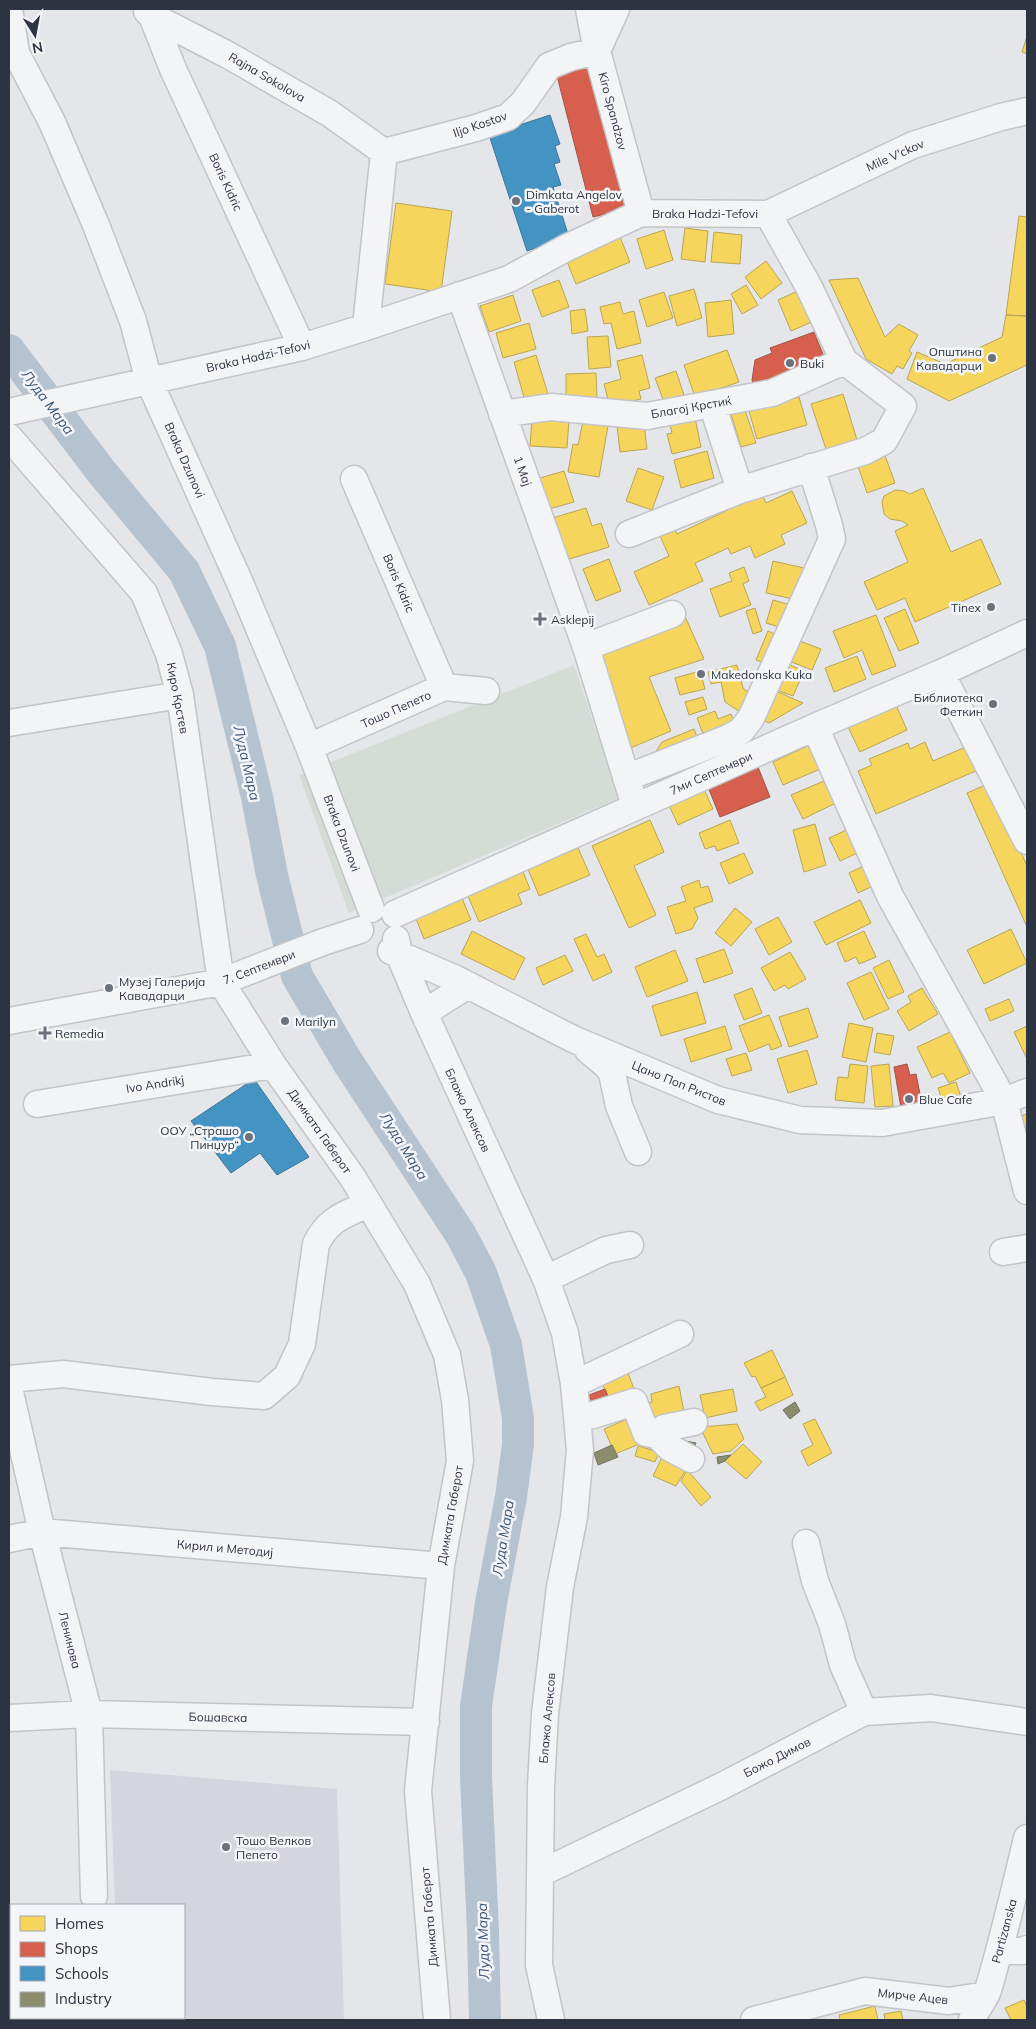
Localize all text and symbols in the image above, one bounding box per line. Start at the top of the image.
north arrow [10,10,60,60]
text: N [31,38,44,58]
street label: Rajna Sokolova [226,49,308,105]
street label: Kiro Spandzov [595,70,631,152]
street label: Iljo Kostov [451,108,510,140]
street label: Mile V'ckov [864,135,927,174]
street label: Boris Kidric [206,151,246,213]
place label: Dimkata Angelov - Gaberot [526,187,622,216]
marker: Dimkata Angelov - Gaberot [510,195,522,207]
street label: Braka Hadzi-Tefovi [652,206,758,221]
street label: Braka Hadzi-Tefovi [205,337,312,375]
place label: Општина Кавадарци [916,344,982,373]
marker: Општина Кавадарци [986,352,998,364]
place label: Buki [800,356,824,371]
marker: Buki [784,357,796,369]
water label: Луда Мара [17,365,78,438]
street label: Благој Крстиќ [650,392,733,421]
street label: Braka Dzunovi [162,420,208,500]
street label: 1 Maj [511,454,535,488]
street label: Boris Kidric [380,551,418,615]
place label: Tinex [951,600,982,615]
marker: Tinex [985,601,997,613]
marker: Asklepij [533,612,547,626]
place label: Asklepij [551,612,594,627]
street label: Киро Крстев [164,661,192,735]
place label: Makedonska Kuka [711,667,812,682]
marker: Makedonska Kuka [695,668,707,680]
street label: Тошо Пепето [359,687,433,731]
place label: Библиотека Феткин [914,690,983,719]
marker: Библиотека Феткин [987,698,999,710]
water label: Луда Мара [229,723,264,803]
street label: 7ми Септември [667,748,755,798]
street label: Braka Dzunovi [320,792,364,874]
street label: 7. Септември [221,946,297,988]
place label: Музеј Галерија Кавадарци [119,974,205,1003]
marker: Музеј Галерија Кавадарци [103,982,115,994]
place label: Marilyn [295,1014,336,1029]
marker: Marilyn [279,1015,291,1027]
place label: Remedia [55,1026,104,1041]
marker: Remedia [39,1027,51,1039]
street label: Цано Поп Ристов [630,1057,729,1109]
street label: Блажо Алексов [442,1066,494,1155]
street label: Ivo Andrikj [125,1072,185,1096]
street label: Димката Габерот [285,1086,355,1177]
place label: Blue Cafe [919,1092,972,1107]
marker: Blue Cafe [903,1093,915,1105]
water label: Луда Мара [376,1108,432,1184]
place label: ООУ „Страшо Пинџур“ [160,1123,239,1152]
marker: ООУ „Страшо Пинџур“ [243,1131,255,1143]
street label: Димката Габерот [434,1464,466,1566]
water label: Луда Мара [488,1498,518,1578]
street label: Кирил и Методиј [176,1536,274,1560]
street label: Ленинова [56,1610,84,1670]
street label: Блажо Алексов [536,1672,558,1764]
street label: Бошавска [188,1709,248,1725]
street label: Божо Димов [741,1734,813,1780]
place label: Тошо Велков Пепето [236,1833,311,1862]
marker: Тошо Велков Пепето [220,1841,232,1853]
street label: Димката Габерот [417,1866,441,1968]
street label: Partizanska [988,1897,1020,1965]
water label: Луда Мара [473,1902,493,1981]
legend [10,1904,185,2019]
text: Homes [55,1914,104,1933]
text: Shops [55,1939,98,1958]
text: Schools [55,1964,109,1983]
street label: Мирче Ацев [877,1985,949,2007]
text: Industry [55,1989,112,2008]

